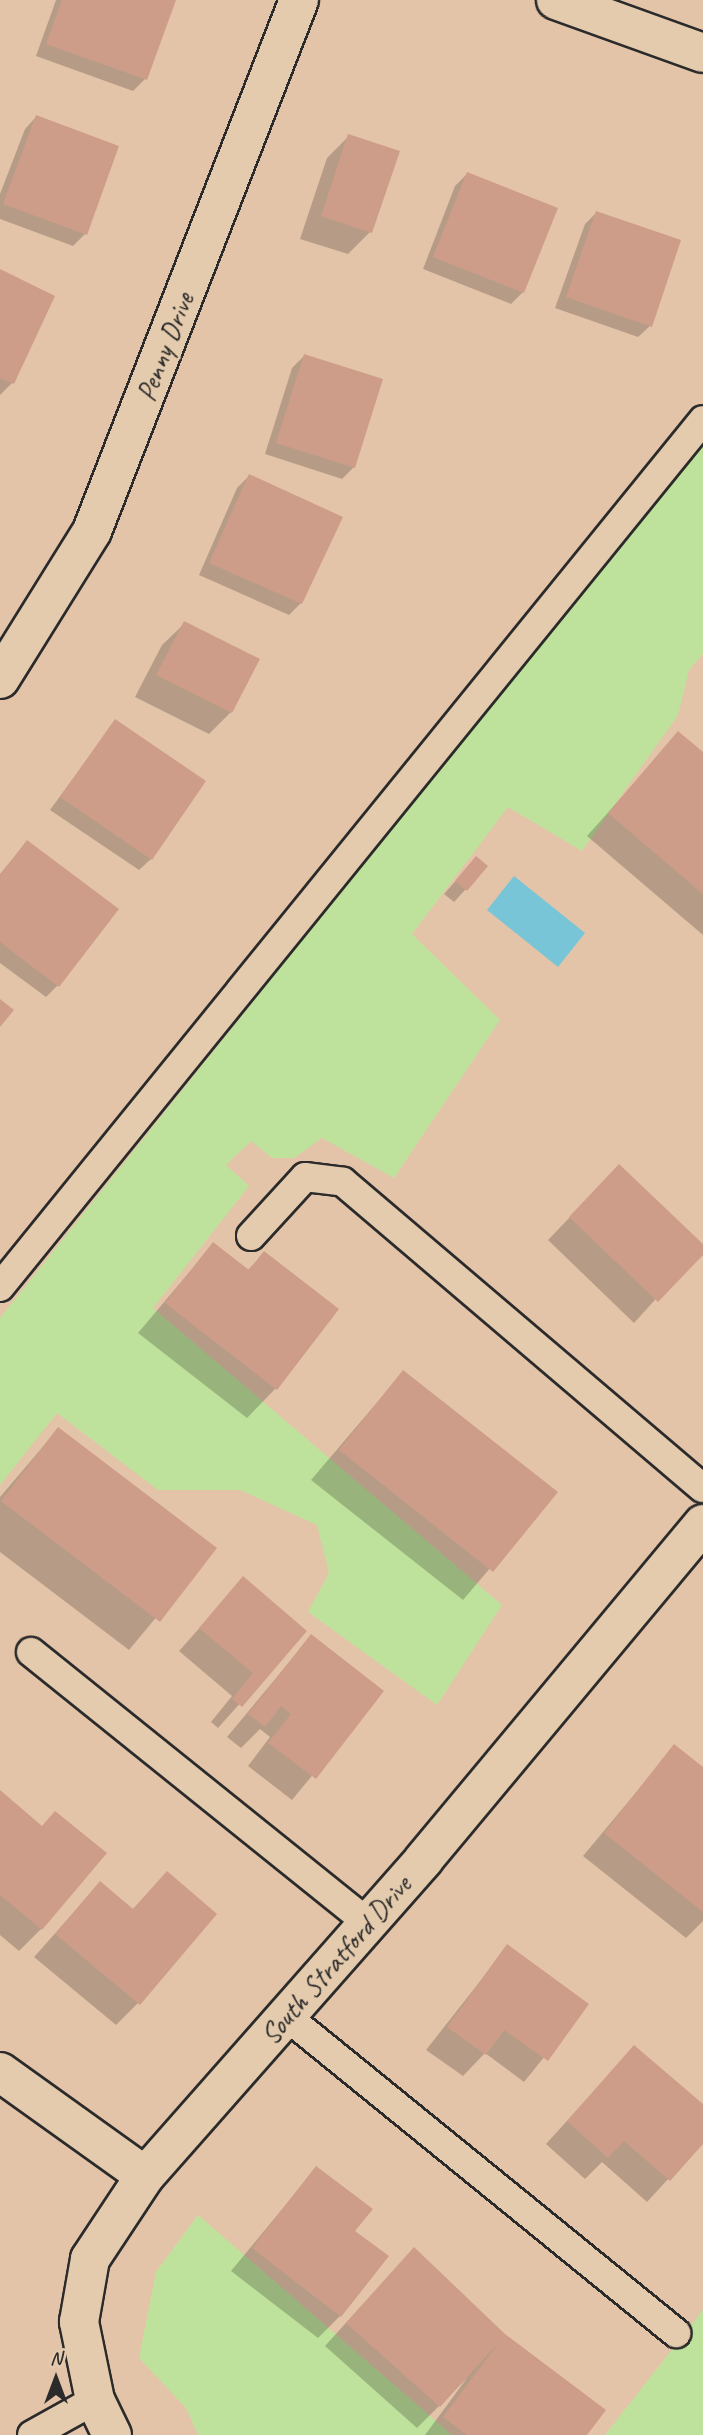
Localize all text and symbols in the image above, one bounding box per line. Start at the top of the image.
street label: Penny Drive [129,288,201,406]
street label: South Stratford Drive [253,1868,419,2052]
north arrow [21,2344,91,2414]
text: N [50,2346,62,2370]

